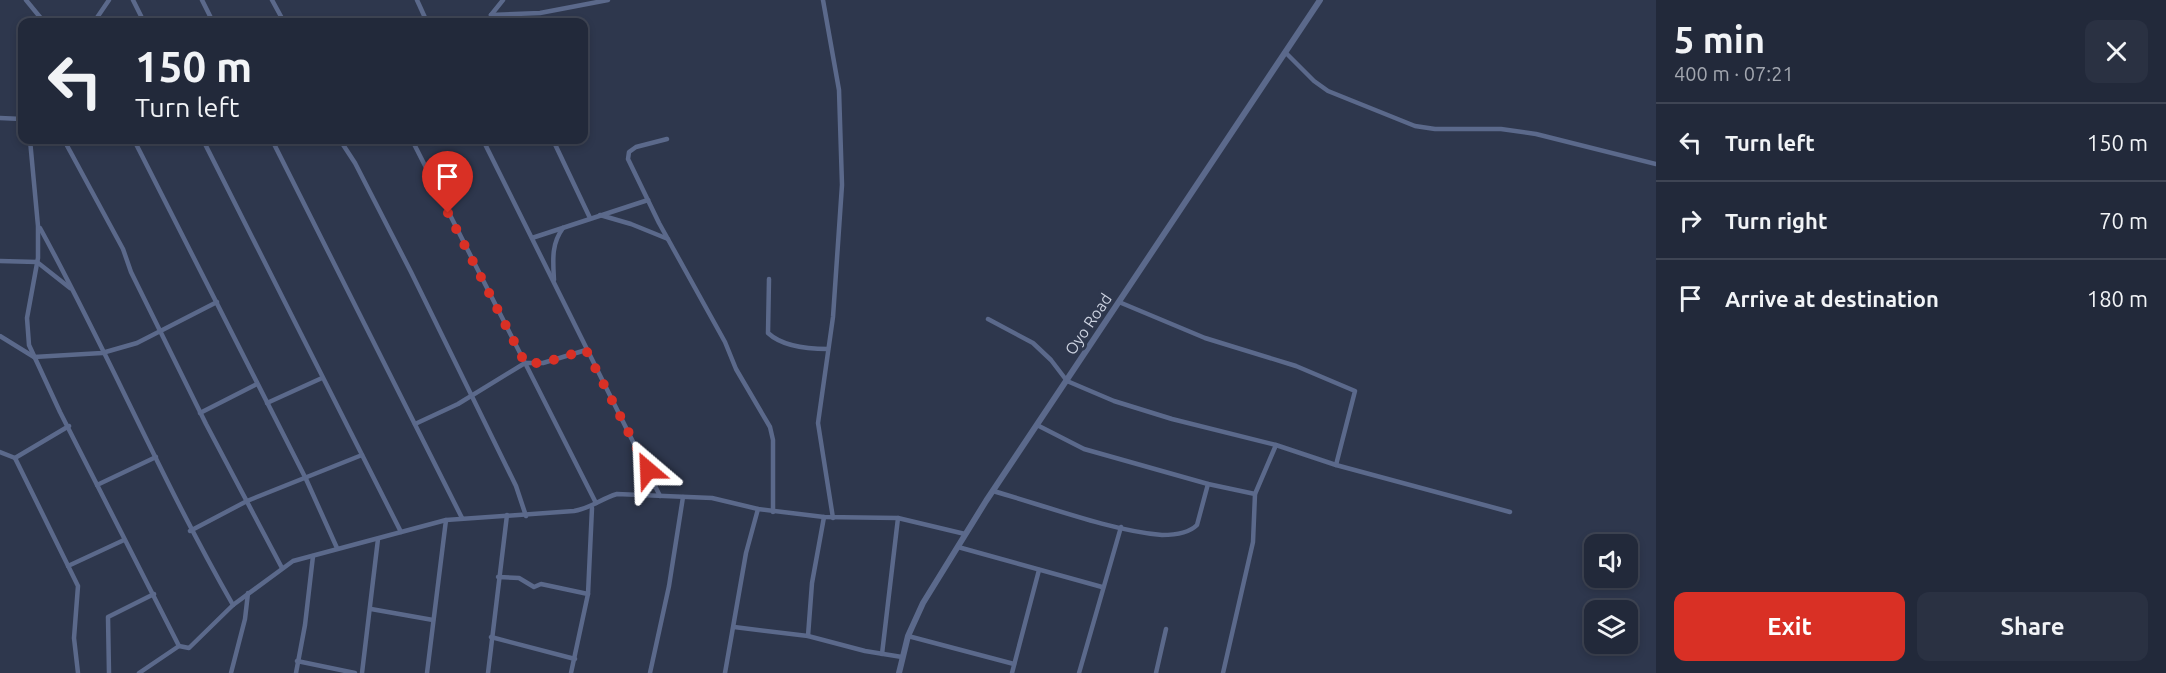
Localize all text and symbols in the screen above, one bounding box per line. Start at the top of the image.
text: 5 min [1674,19,1765,60]
button: close [2085,20,2148,83]
icon: left [36,42,114,120]
text: 150 m [135,43,252,90]
text: 400 m · 07:21 [1674,62,1794,85]
text: Turn left [135,92,239,122]
icon: left [1674,126,1707,159]
text: Turn left [1725,130,1815,155]
text: 150 m [2087,130,2148,155]
pin [422,151,473,213]
icon: arrive [431,160,464,193]
icon: right [1674,204,1707,237]
text: Turn right [1725,208,1827,233]
text: 70 m [2099,208,2148,233]
icon: arrive [1674,282,1707,315]
text: Arrive at destination [1725,286,1939,311]
text: 180 m [2087,286,2148,311]
street label: Oyo Road [1061,290,1115,358]
position arrow [616,438,680,502]
map controls [1584,534,1638,654]
button: sound [1584,534,1638,588]
button: Exit [1674,592,1905,661]
button: Share [1917,592,2148,661]
button: layers [1584,600,1638,654]

